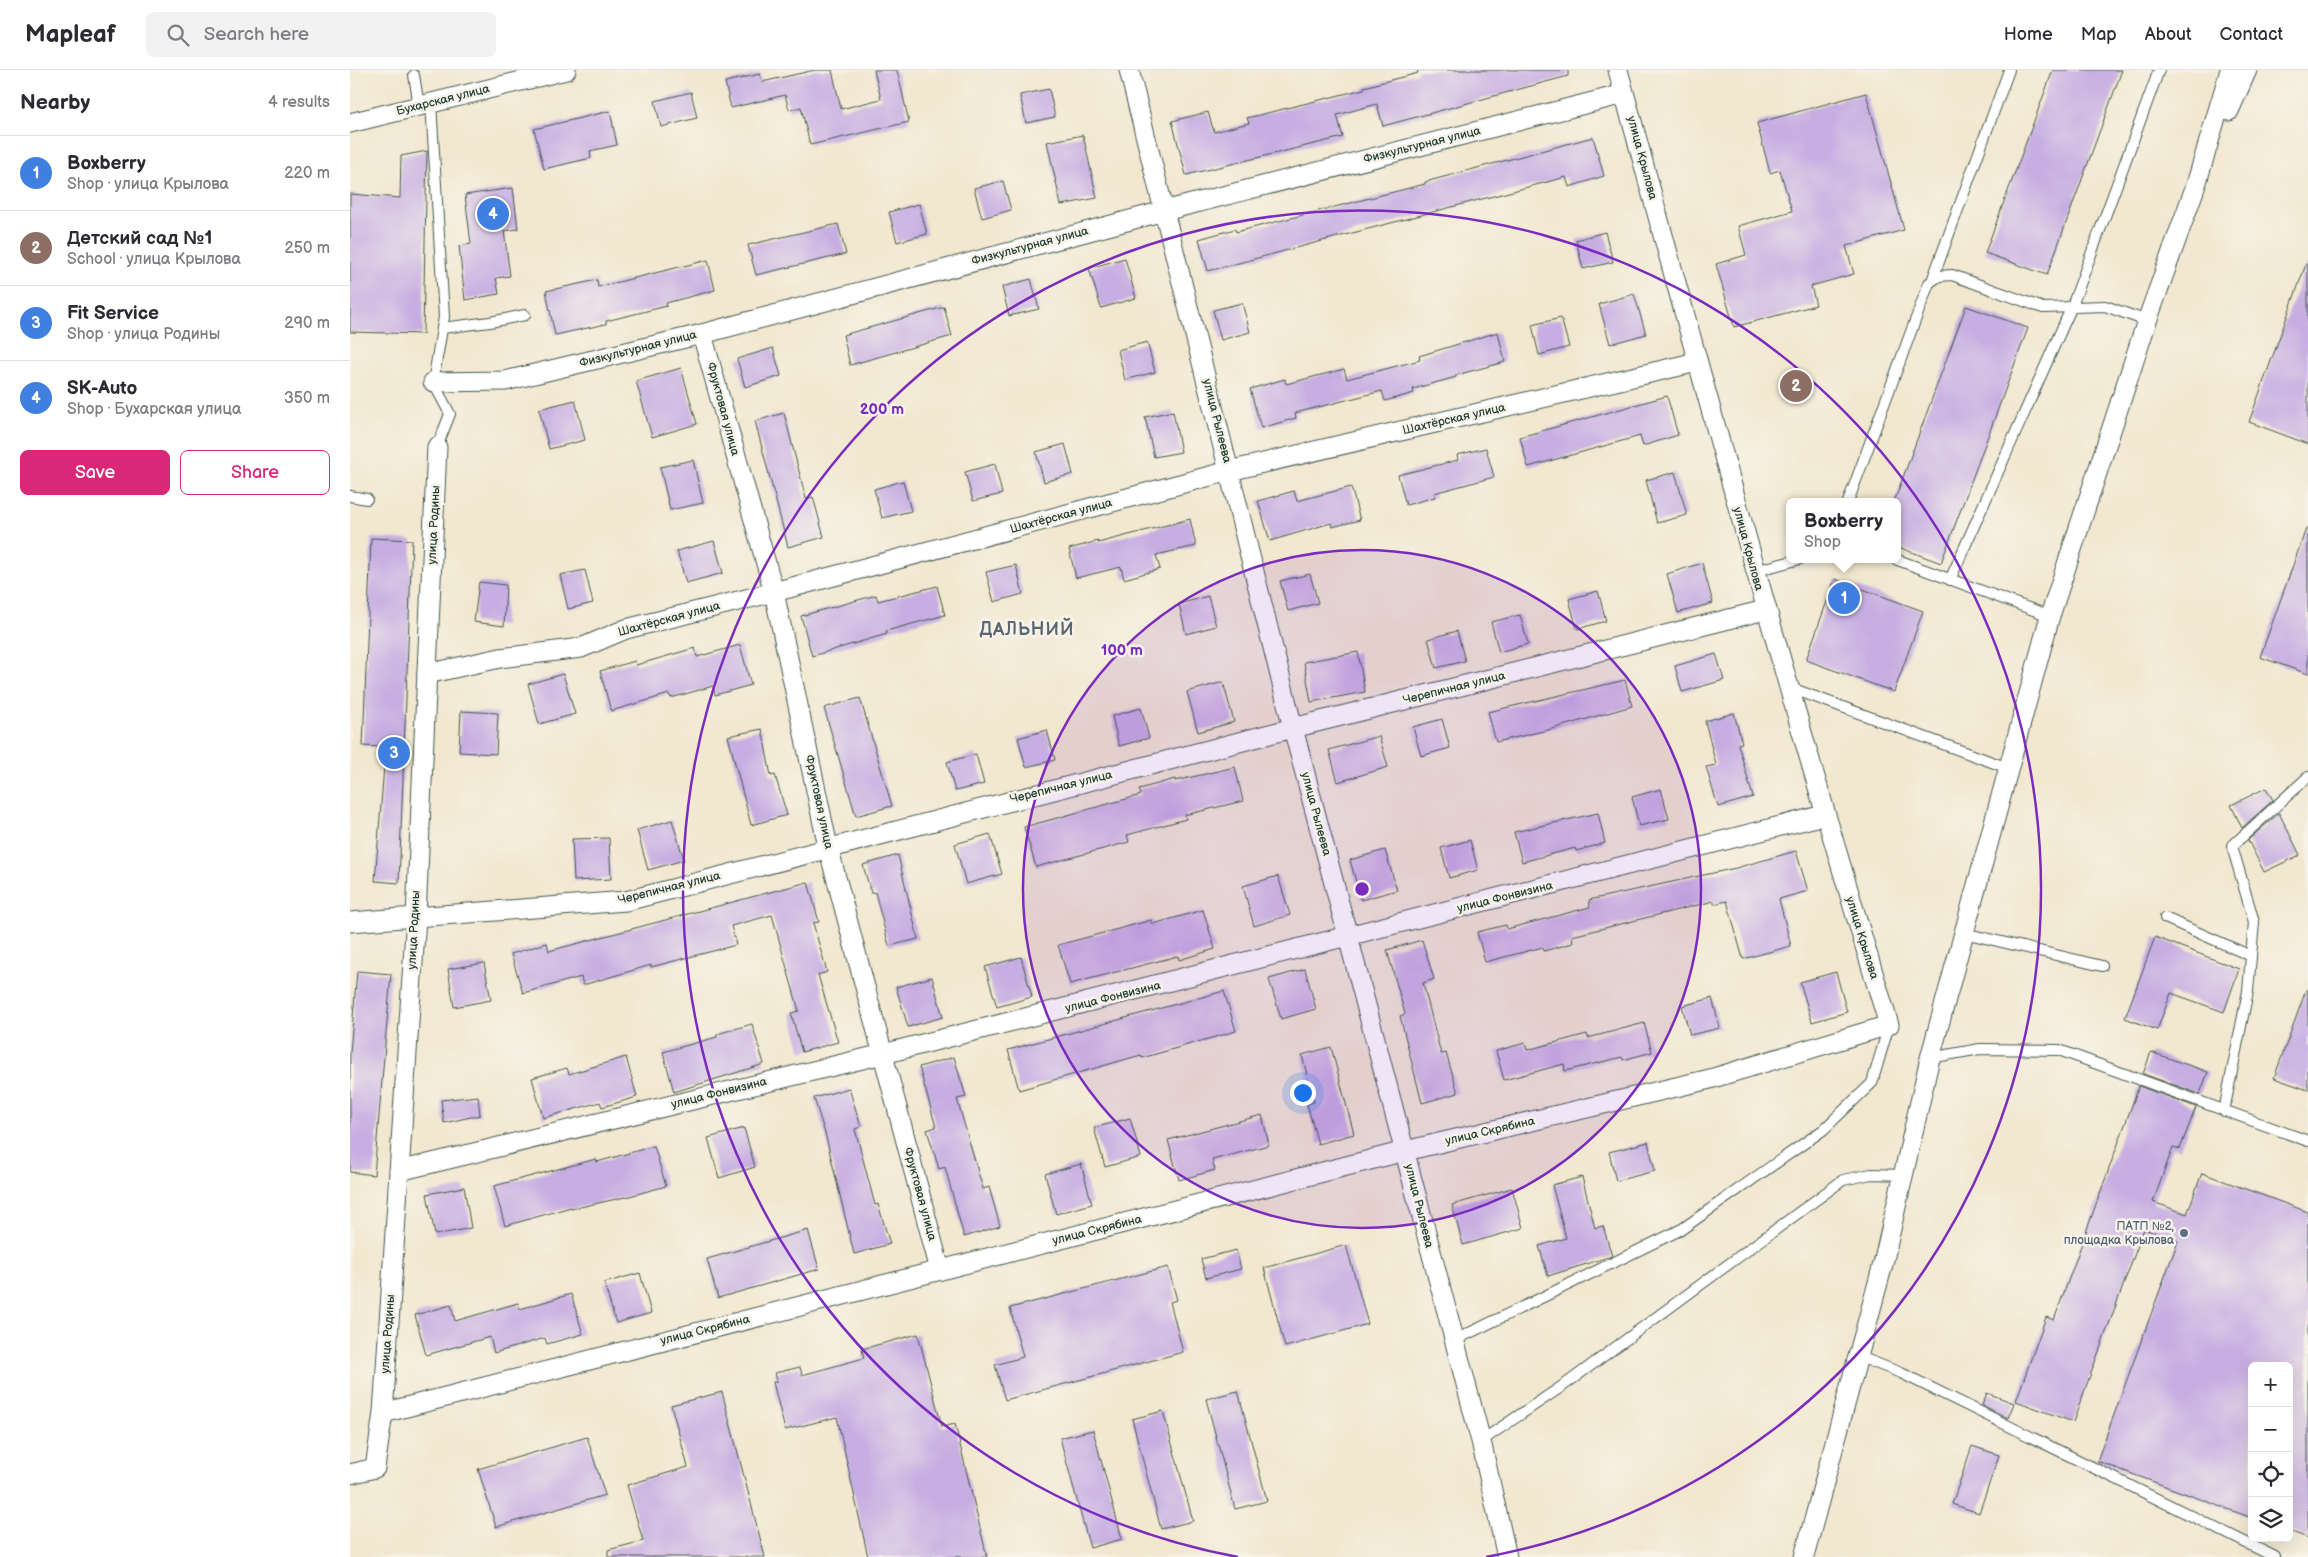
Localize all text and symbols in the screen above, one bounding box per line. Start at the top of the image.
search box [146,12,496,57]
text: Mapleaf [25,20,116,49]
icon: search [164,21,192,49]
text: Search here [204,23,309,46]
text: Home [2004,24,2053,45]
text: Map [2081,24,2117,45]
text: About [2145,24,2192,45]
text: Contact [2220,24,2283,45]
street label: Бухарская улица [395,81,491,119]
text: Nearby [20,90,90,115]
text: 4 results [268,93,330,112]
street label: улица Крылова [1624,115,1660,201]
street label: Физкультурная улица [1362,123,1482,167]
text: Boxberry [67,152,146,175]
text: 1 [33,164,39,183]
text: 220 m [284,164,330,183]
text: Shop · улица Крылова [67,175,229,194]
pin: 4 [477,195,509,233]
street label: Физкультурная улица [970,223,1090,269]
text: Детский сад №1 [67,227,213,250]
text: 2 [31,239,41,258]
text: 250 m [284,239,330,258]
text: School · улица Крылова [67,250,241,269]
text: Fit Service [67,302,159,325]
text: 3 [31,314,41,333]
text: 290 m [284,314,330,333]
text: Shop · улица Родины [67,325,220,344]
street label: Физкультурная улица [578,327,698,371]
street label: Фруктовая улица [703,361,743,457]
pin: 2 [1780,367,1812,405]
text: SK-Auto [67,377,137,400]
street label: улица Рылеева [1199,377,1235,465]
text: 4 [31,389,41,408]
text: 350 m [284,389,330,408]
text: Shop · Бухарская улица [67,400,241,419]
text: 200 m [860,400,904,419]
street label: Шахтёрская улица [1401,400,1507,438]
button: Save [20,450,170,495]
button: Share [180,450,330,495]
street label: улица Родины [424,485,444,565]
street label: Шахтёрская улица [1008,495,1114,537]
popup [1786,498,1901,563]
street label: улица Крылова [1730,506,1766,592]
text: Boxberry [1804,510,1883,533]
text: Shop [1804,533,1841,552]
pin: 1 [1828,579,1860,617]
street label: Шахтёрская улица [616,598,722,640]
district label: ДАЛЬНИЙ [979,617,1075,640]
text: 100 m [1101,641,1143,660]
street label: Черепичная улица [1401,668,1507,708]
pin: 3 [378,734,410,772]
street label: Фруктовая улица [802,753,836,851]
street label: Черепичная улица [1008,767,1114,807]
street label: улица Рылеева [1298,770,1334,858]
street label: Черепичная улица [616,868,722,908]
street label: улица Фонвизина [1456,878,1554,916]
centre of rings [1353,880,1371,898]
street label: улица Родины [404,890,424,970]
street label: улица Крылова [1842,895,1882,981]
street label: улица Фонвизина [1064,978,1162,1016]
street label: улица Фонвизина [670,1074,768,1112]
your location [1290,1080,1316,1106]
street label: улица Скрябина [1444,1113,1536,1149]
street label: Фруктовая улица [900,1146,940,1242]
street label: улица Рылеева [1401,1162,1437,1250]
street label: улица Скрябина [1051,1212,1143,1248]
place label: ПАТП №2, площадка Крылова [2064,1219,2174,1248]
marker: ПАТП №2, площадка Крылова [2178,1227,2190,1239]
street label: улица Родины [378,1294,398,1374]
street label: улица Скрябина [659,1312,751,1348]
map controls [2248,1362,2293,1542]
button: + [2248,1362,2293,1407]
button: − [2248,1407,2293,1452]
button: locate [2248,1452,2293,1497]
button: layers [2248,1497,2293,1542]

